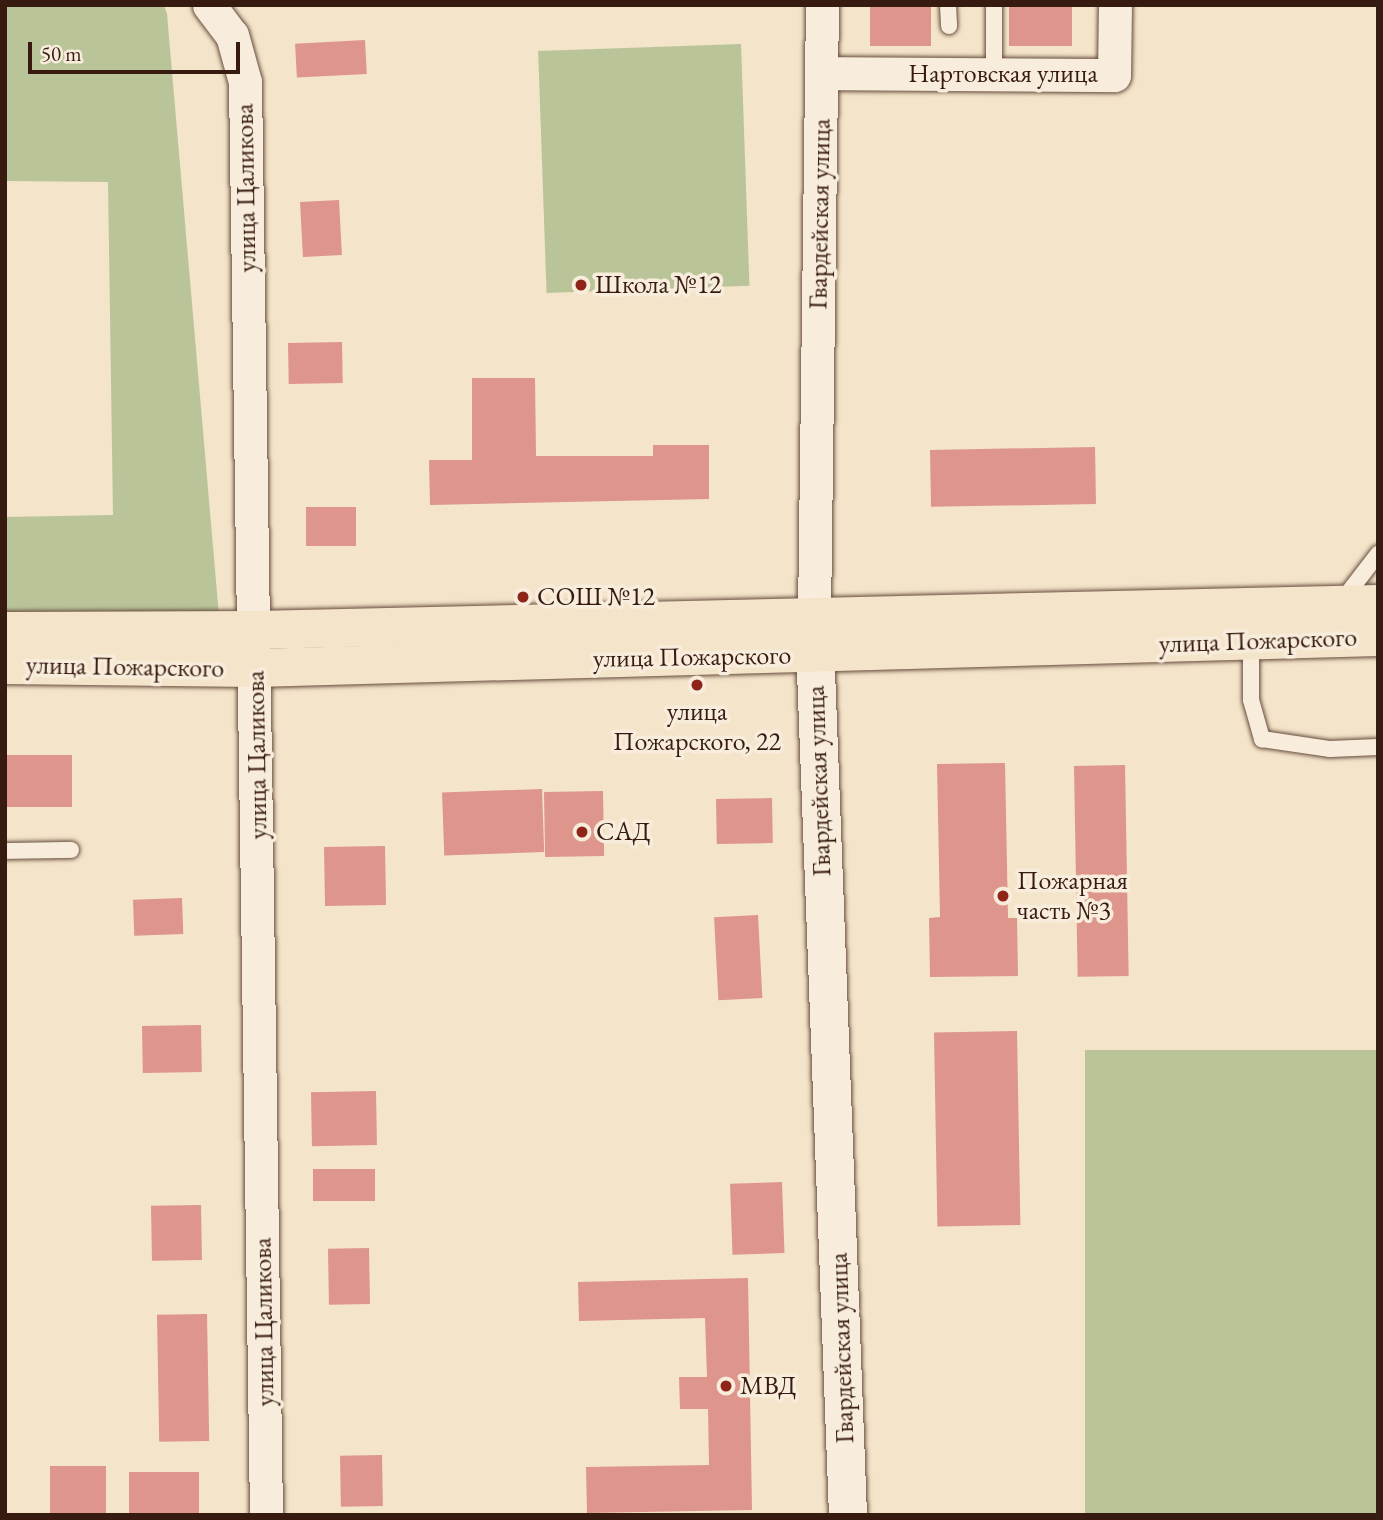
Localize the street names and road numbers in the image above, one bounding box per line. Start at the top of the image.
street label: Нартовская улица [908,58,1098,90]
street label: улица Цаликова [229,103,263,273]
street label: Гвардейская улица [803,118,837,310]
street label: улица Пожарского [1158,622,1358,660]
street label: улица Пожарского [593,640,791,674]
street label: улица Пожарского [26,650,224,684]
street label: улица Цаликова [240,670,274,840]
street label: Гвардейская улица [800,685,838,877]
street label: улица Цаликова [247,1237,281,1407]
street label: Гвардейская улица [823,1252,861,1444]

